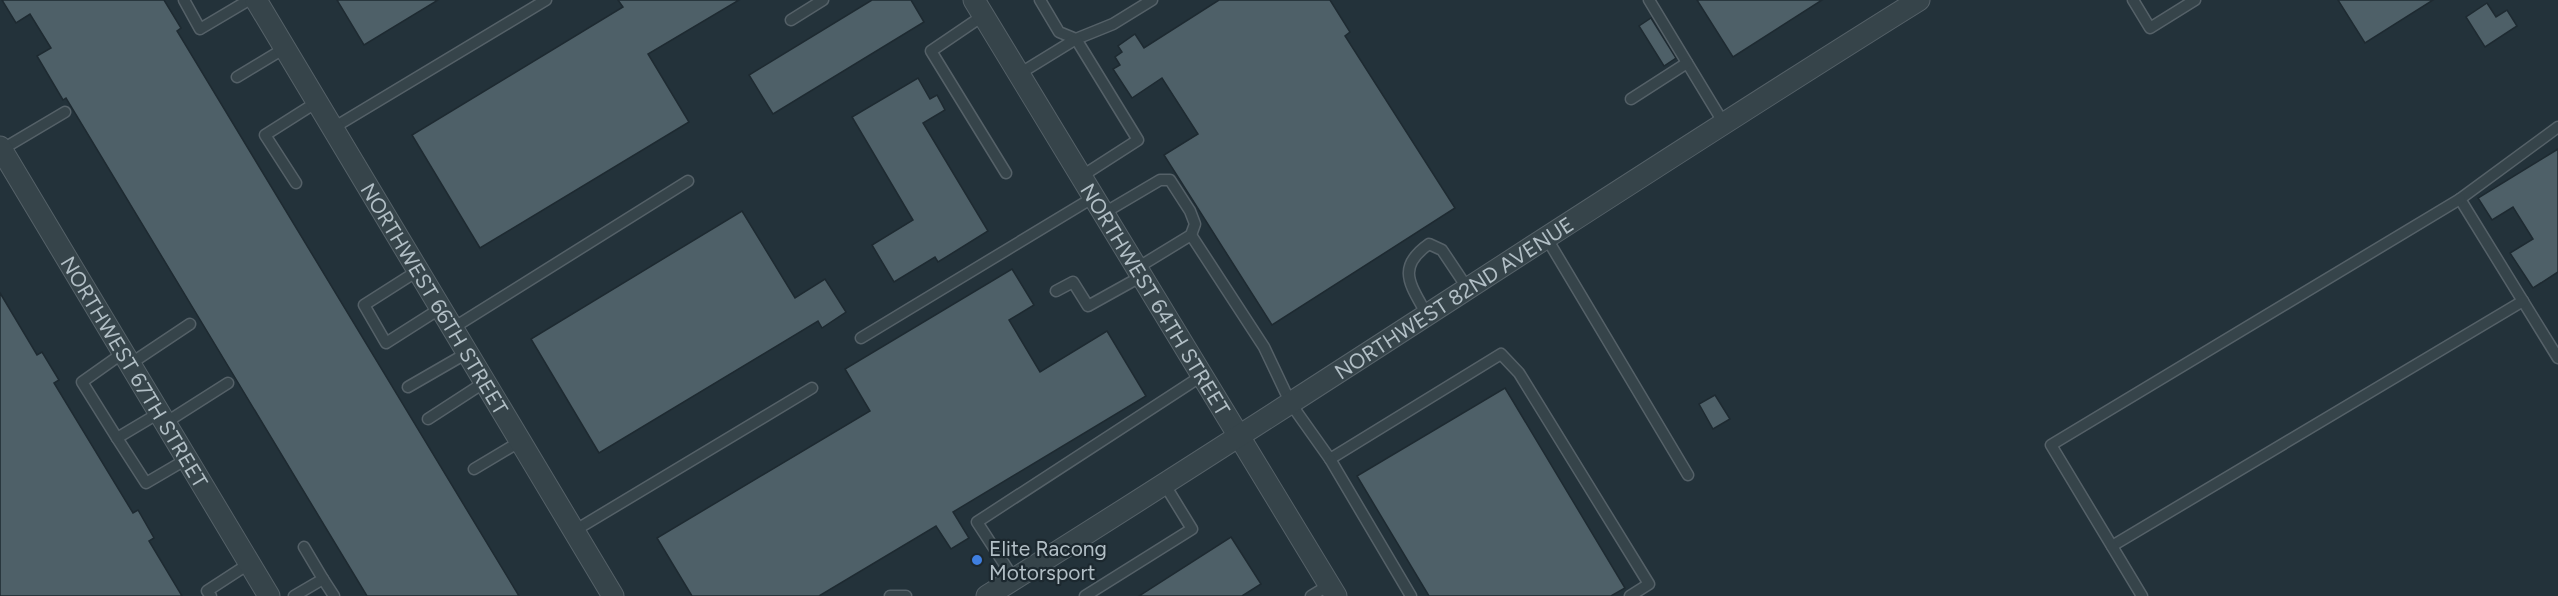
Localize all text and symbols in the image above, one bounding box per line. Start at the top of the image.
street label: NORTHWEST 66TH STREET [356,178,514,419]
street label: NORTHWEST 64TH STREET [1076,179,1236,420]
street label: NORTHWEST 82ND AVENUE [1330,211,1578,384]
street label: NORTHWEST 67TH STREET [56,252,214,492]
place label: Elite Racong Motorsport [989,536,1107,585]
marker: Elite Racong Motorsport [970,553,984,567]

